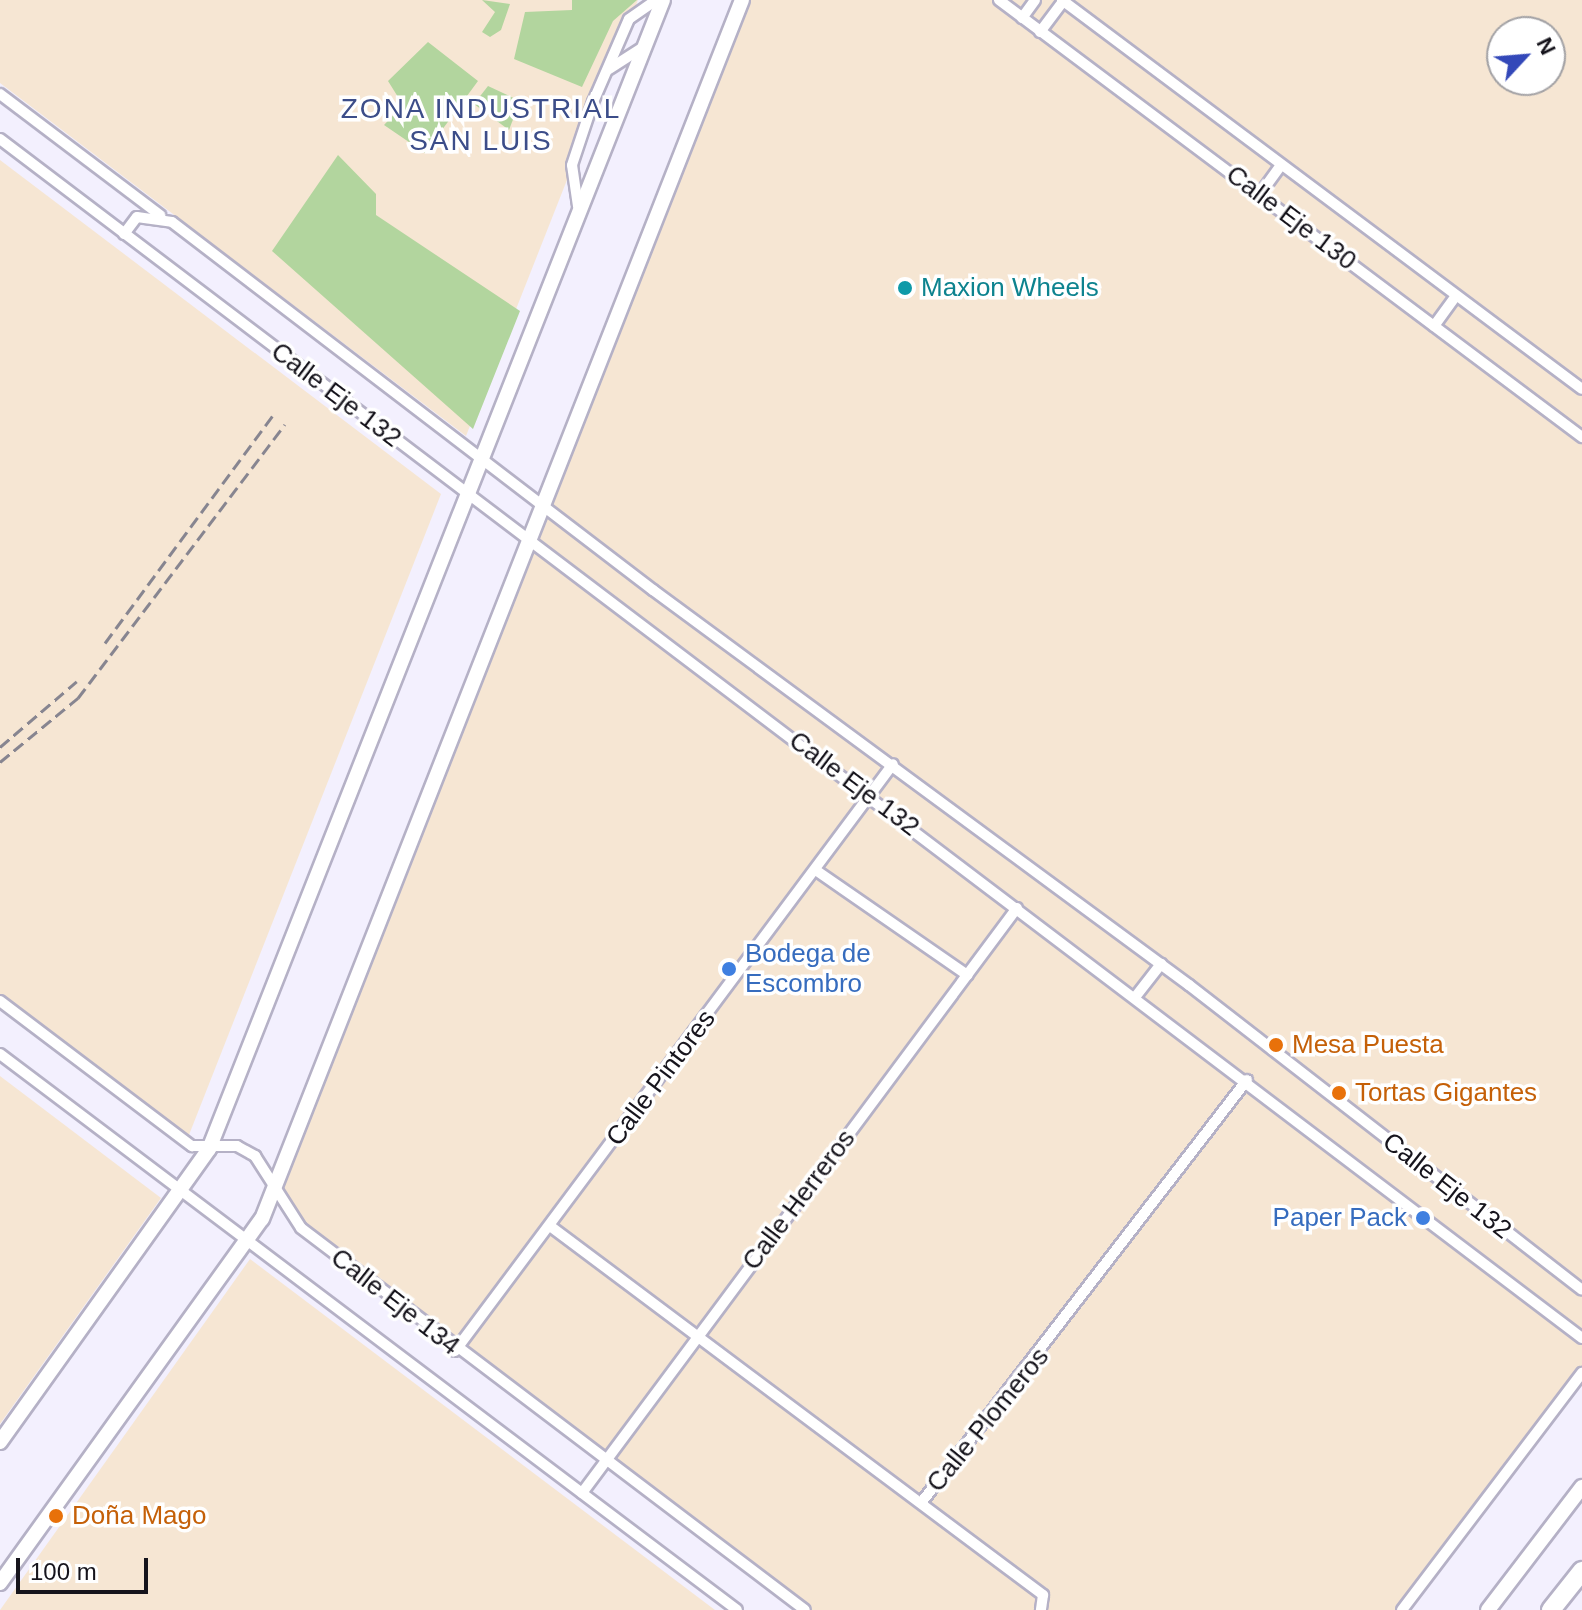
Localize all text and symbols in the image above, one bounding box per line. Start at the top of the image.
north arrow [1486,16,1566,96]
text: N [1532,34,1561,59]
district label: ZONA INDUSTRIAL SAN LUIS [340,92,622,158]
street label: Calle Eje 130 [1220,159,1362,277]
place label: Maxion Wheels [921,272,1099,304]
marker: Maxion Wheels [896,279,914,297]
street label: Calle Eje 132 [265,336,407,454]
street label: Calle Eje 132 [783,725,925,843]
place label: Bodega de Escombro [745,938,871,1000]
marker: Bodega de Escombro [720,960,738,978]
street label: Calle Pintores [600,1004,722,1152]
place label: Mesa Puesta [1292,1029,1444,1061]
marker: Mesa Puesta [1267,1036,1285,1054]
place label: Tortas Gigantes [1355,1077,1537,1109]
marker: Tortas Gigantes [1330,1084,1348,1102]
street label: Calle Herreros [736,1124,862,1276]
street label: Calle Eje 132 [1376,1126,1518,1246]
place label: Paper Pack [1273,1202,1407,1234]
marker: Paper Pack [1414,1209,1432,1227]
street label: Calle Eje 134 [324,1242,466,1362]
street label: Calle Plomeros [920,1342,1056,1498]
place label: Doña Mago [72,1500,206,1532]
marker: Doña Mago [47,1507,65,1525]
scale bar [20,1542,152,1592]
text: 100 m [30,1558,97,1585]

